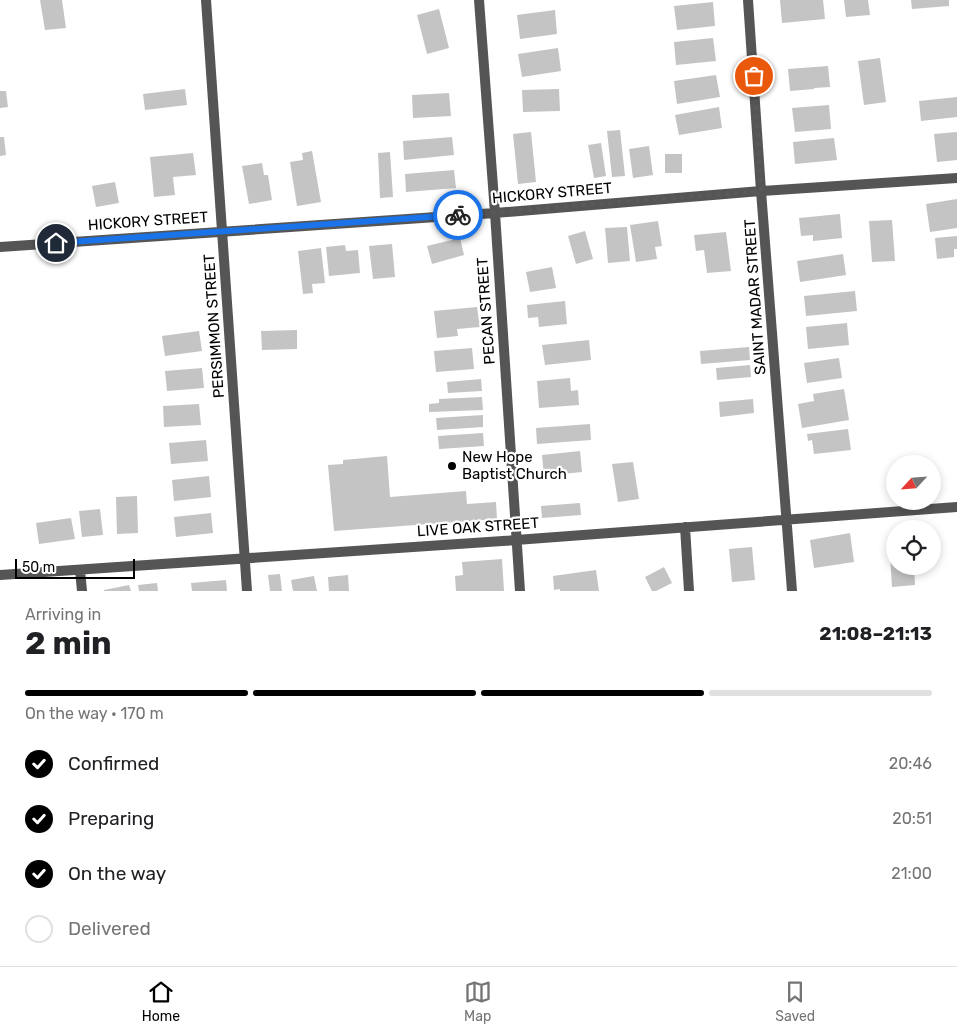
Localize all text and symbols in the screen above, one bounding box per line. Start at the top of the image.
pin [733,55,775,97]
icon: bag [740,62,768,90]
street label: HICKORY STREET [491,179,613,207]
courier [433,190,483,240]
icon: bike [444,201,472,229]
street label: HICKORY STREET [87,208,209,234]
street label: SAINT MADAR STREET [741,218,769,375]
pin [35,222,77,264]
icon: home [42,229,70,257]
street label: PERSIMMON STREET [200,253,228,399]
street label: PECAN STREET [473,257,499,365]
place label: New Hope Baptist Church [462,448,567,483]
north arrow [886,455,941,510]
map controls [886,455,941,575]
marker: New Hope Baptist Church [446,460,458,472]
street label: LIVE OAK STREET [416,514,540,540]
button: locate [886,520,941,575]
scale bar [15,556,135,579]
text: 50 m [22,559,55,576]
text: Arriving in [25,605,101,624]
text: 21:08–21:13 [819,622,932,645]
text: 2 min [25,624,112,662]
text: On the way · 170 m [25,704,164,723]
icon: check [25,750,53,778]
text: Confirmed [68,752,159,775]
text: 20:46 [889,754,932,773]
icon: check [25,805,53,833]
text: Preparing [68,807,154,830]
text: 20:51 [892,809,932,828]
icon: check [25,860,53,888]
text: On the way [68,862,166,885]
text: 21:00 [891,864,932,883]
text: Delivered [68,917,151,940]
tab: Home [142,978,180,1025]
tab: Map [464,978,492,1025]
tab: Saved [775,978,815,1025]

